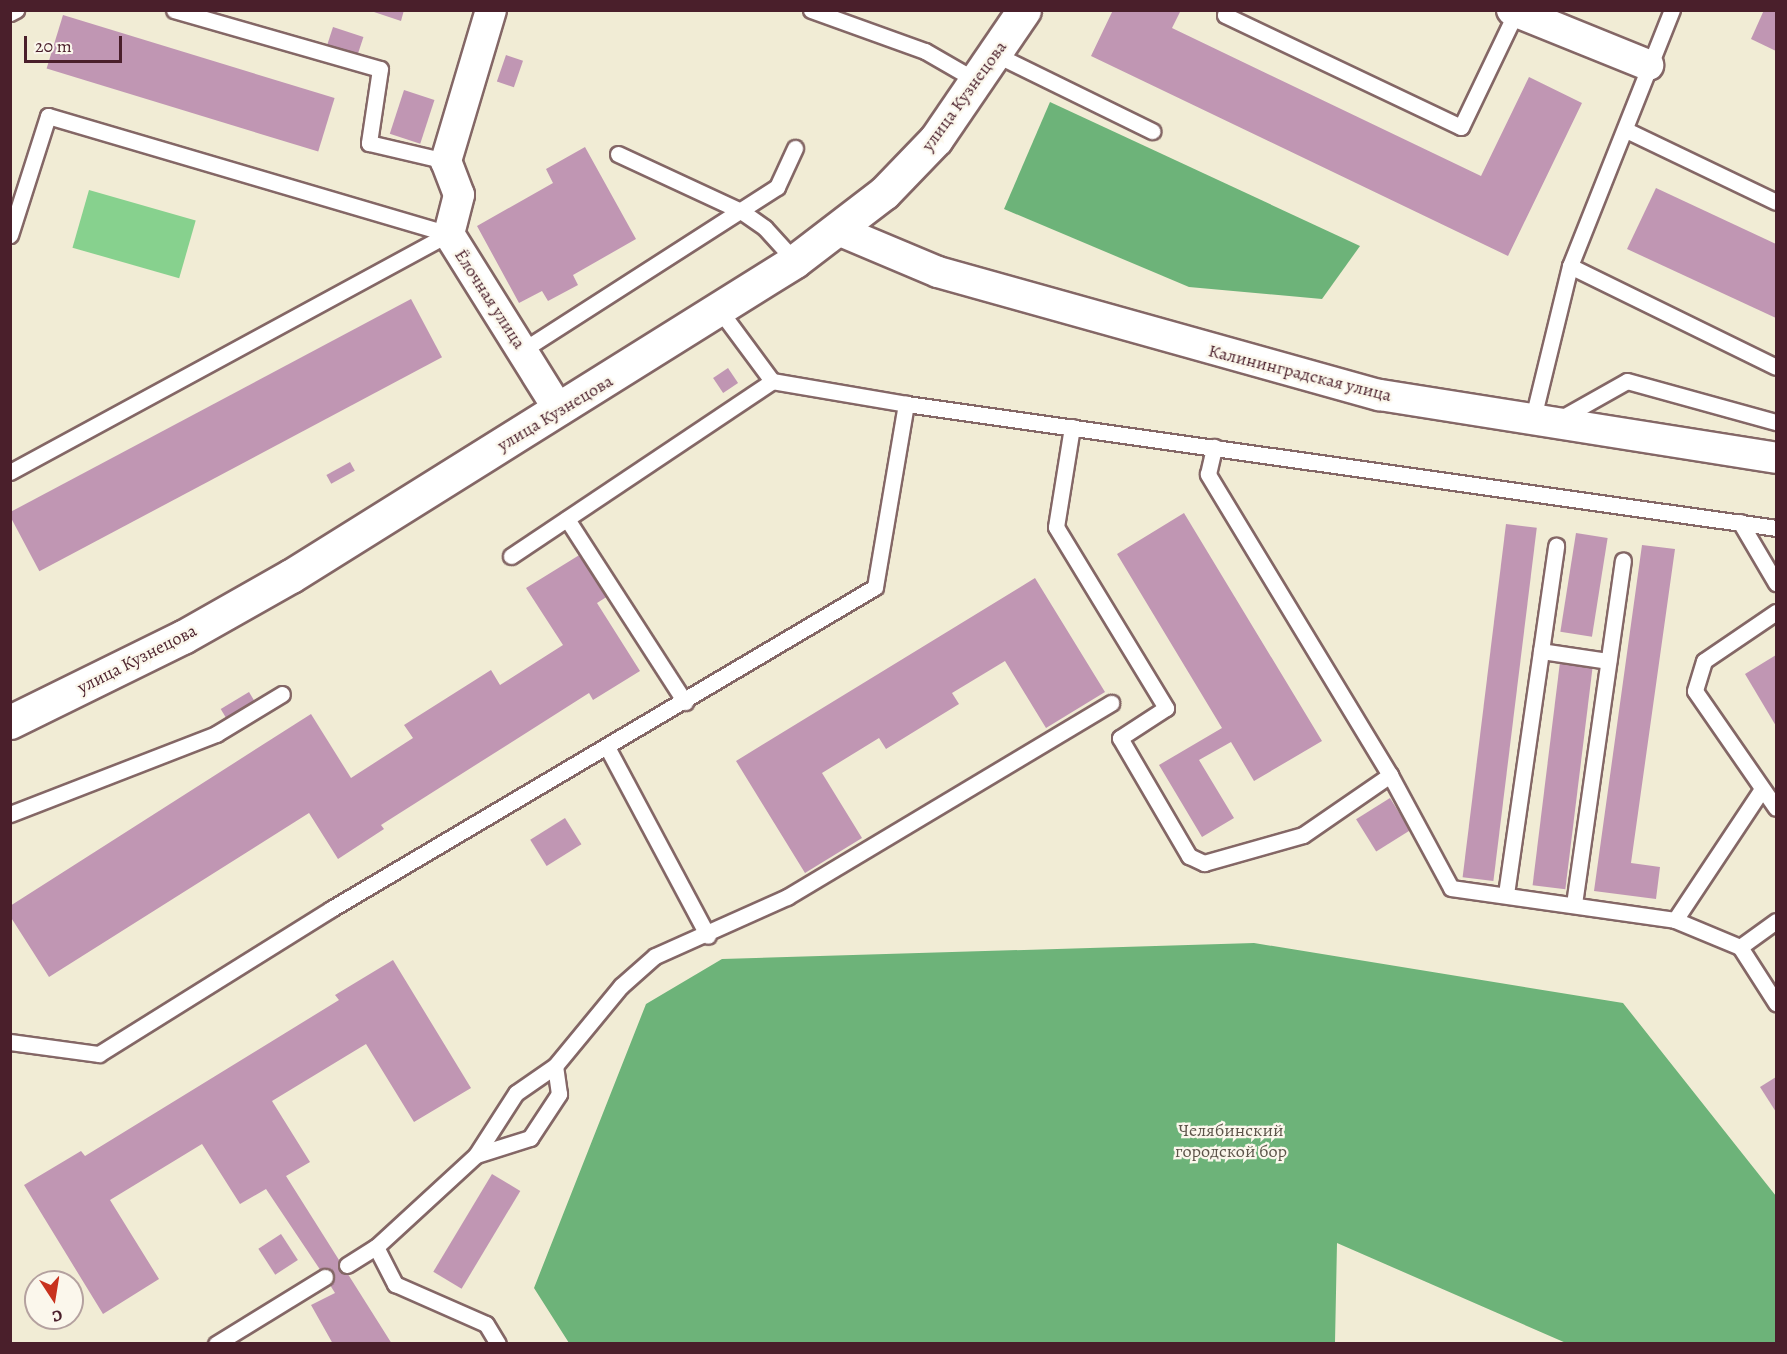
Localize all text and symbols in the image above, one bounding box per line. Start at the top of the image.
scale bar [27,24,124,62]
text: 20 m [35,34,72,58]
street label: улица Кузнецова [917,37,1011,155]
street label: Ёлочная улица [450,245,530,353]
street label: Калининградская улица [1206,340,1394,406]
street label: улица Кузнецова [493,370,617,456]
street label: улица Кузнецова [74,620,200,698]
park label: Челябинский городской бор [1175,1120,1287,1162]
north arrow [24,1270,84,1330]
text: С [50,1304,64,1327]

